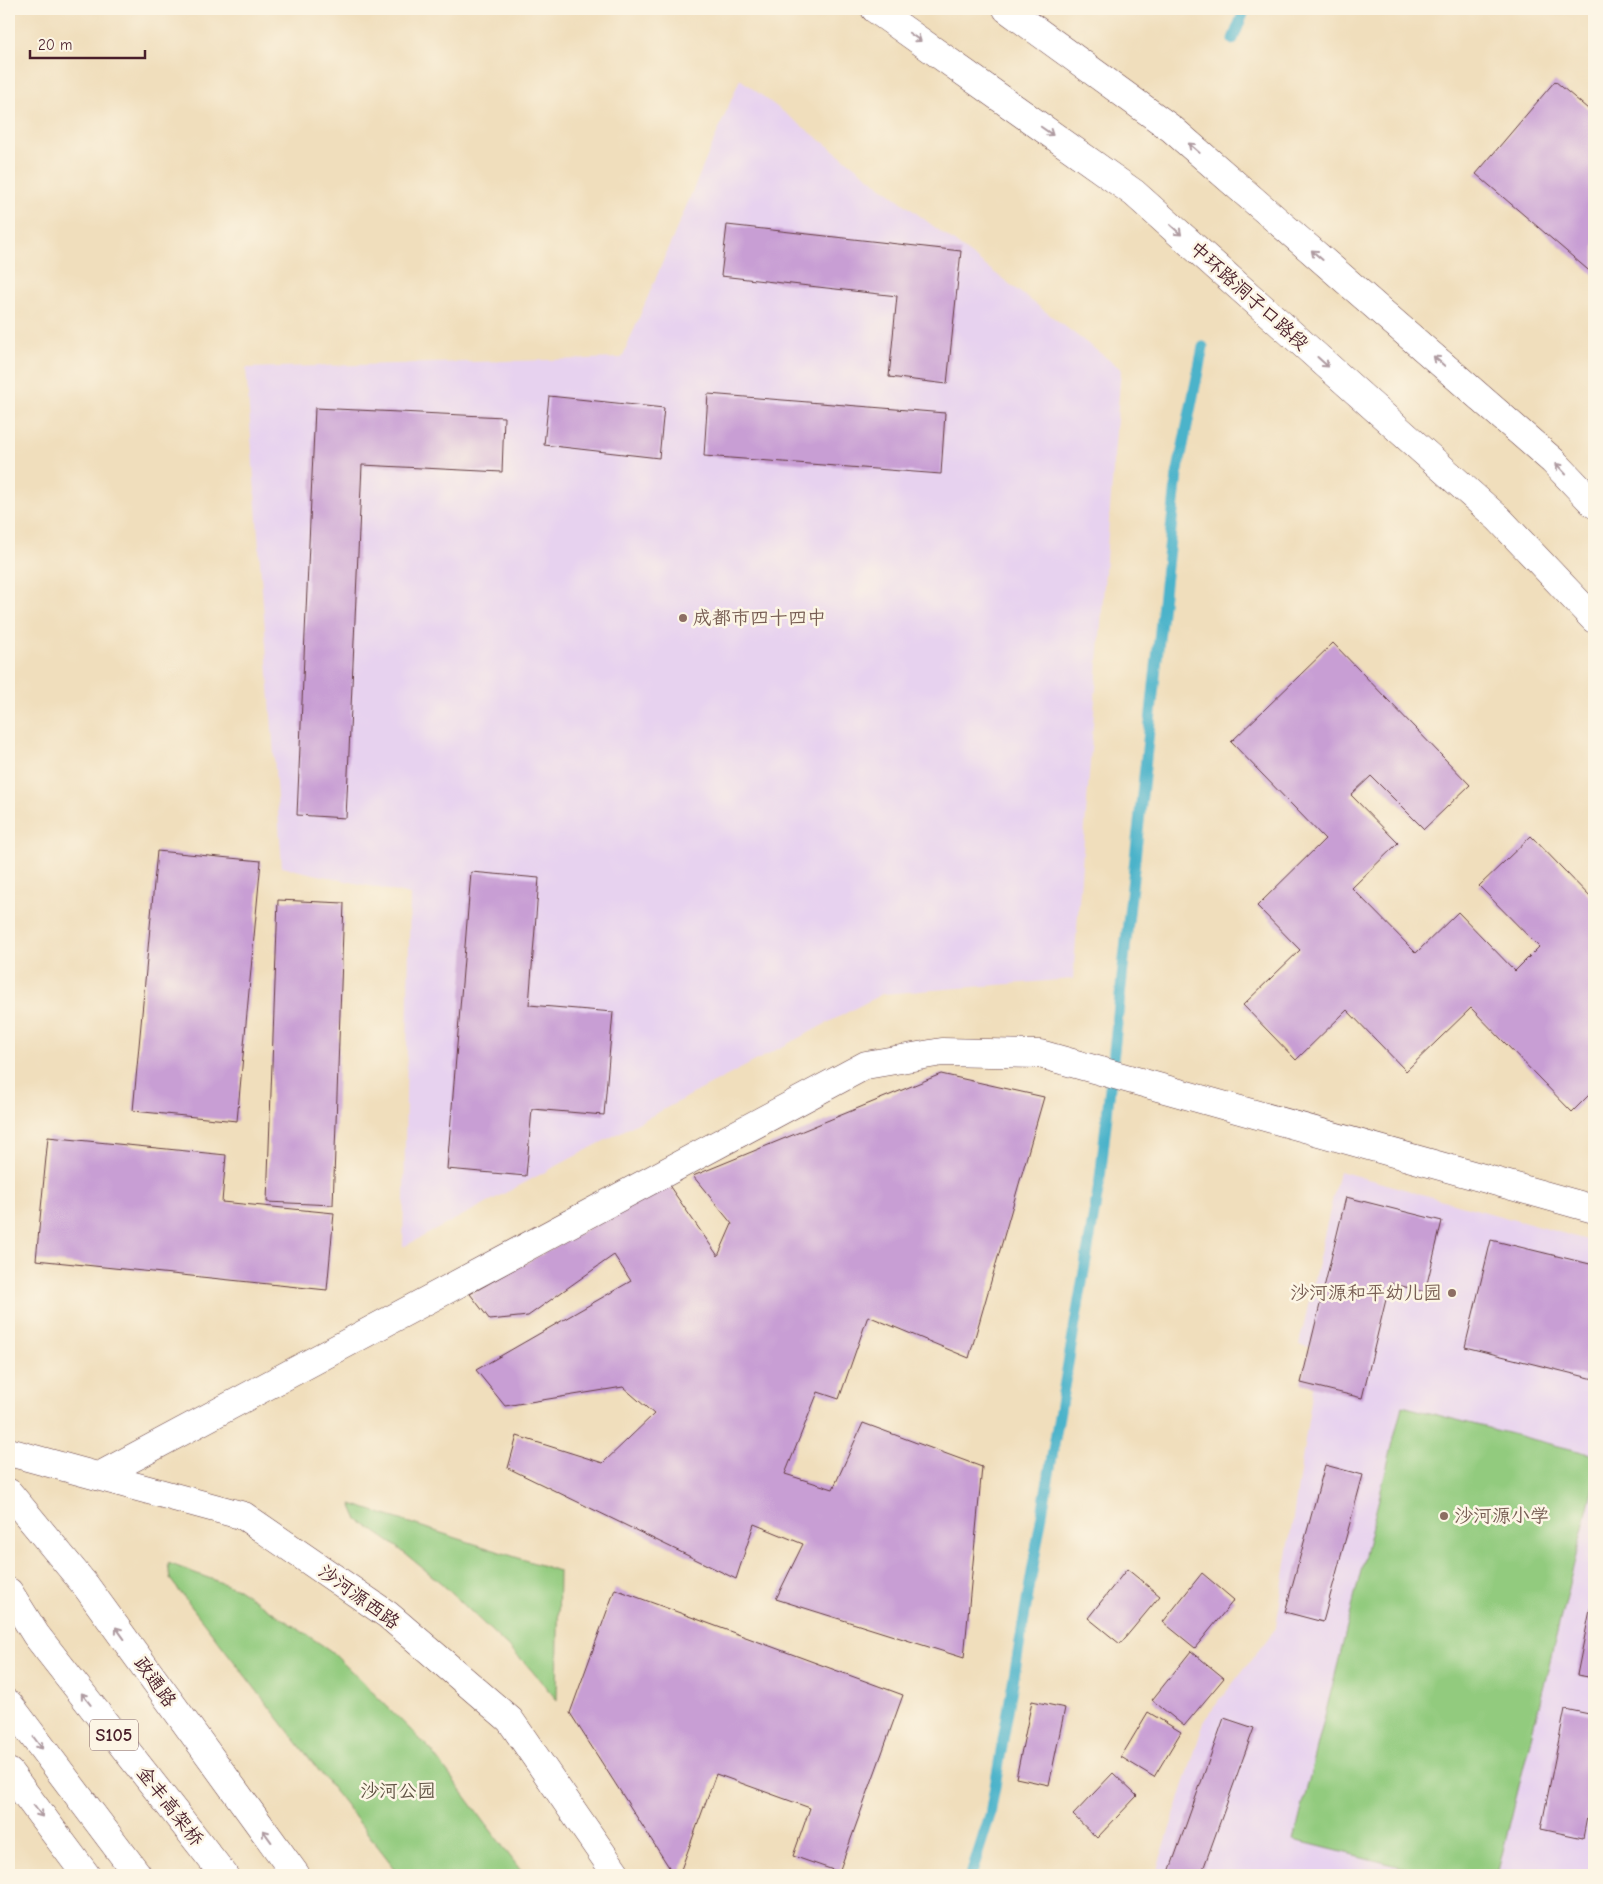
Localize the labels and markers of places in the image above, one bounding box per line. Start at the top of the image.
place label: 成都市四十四中 [693,607,826,629]
marker: 成都市四十四中 [677,612,689,624]
place label: 沙河源和平幼儿园 [1290,1282,1442,1304]
marker: 沙河源和平幼儿园 [1446,1287,1458,1299]
place label: 沙河源小学 [1454,1505,1549,1527]
marker: 沙河源小学 [1438,1510,1450,1522]

